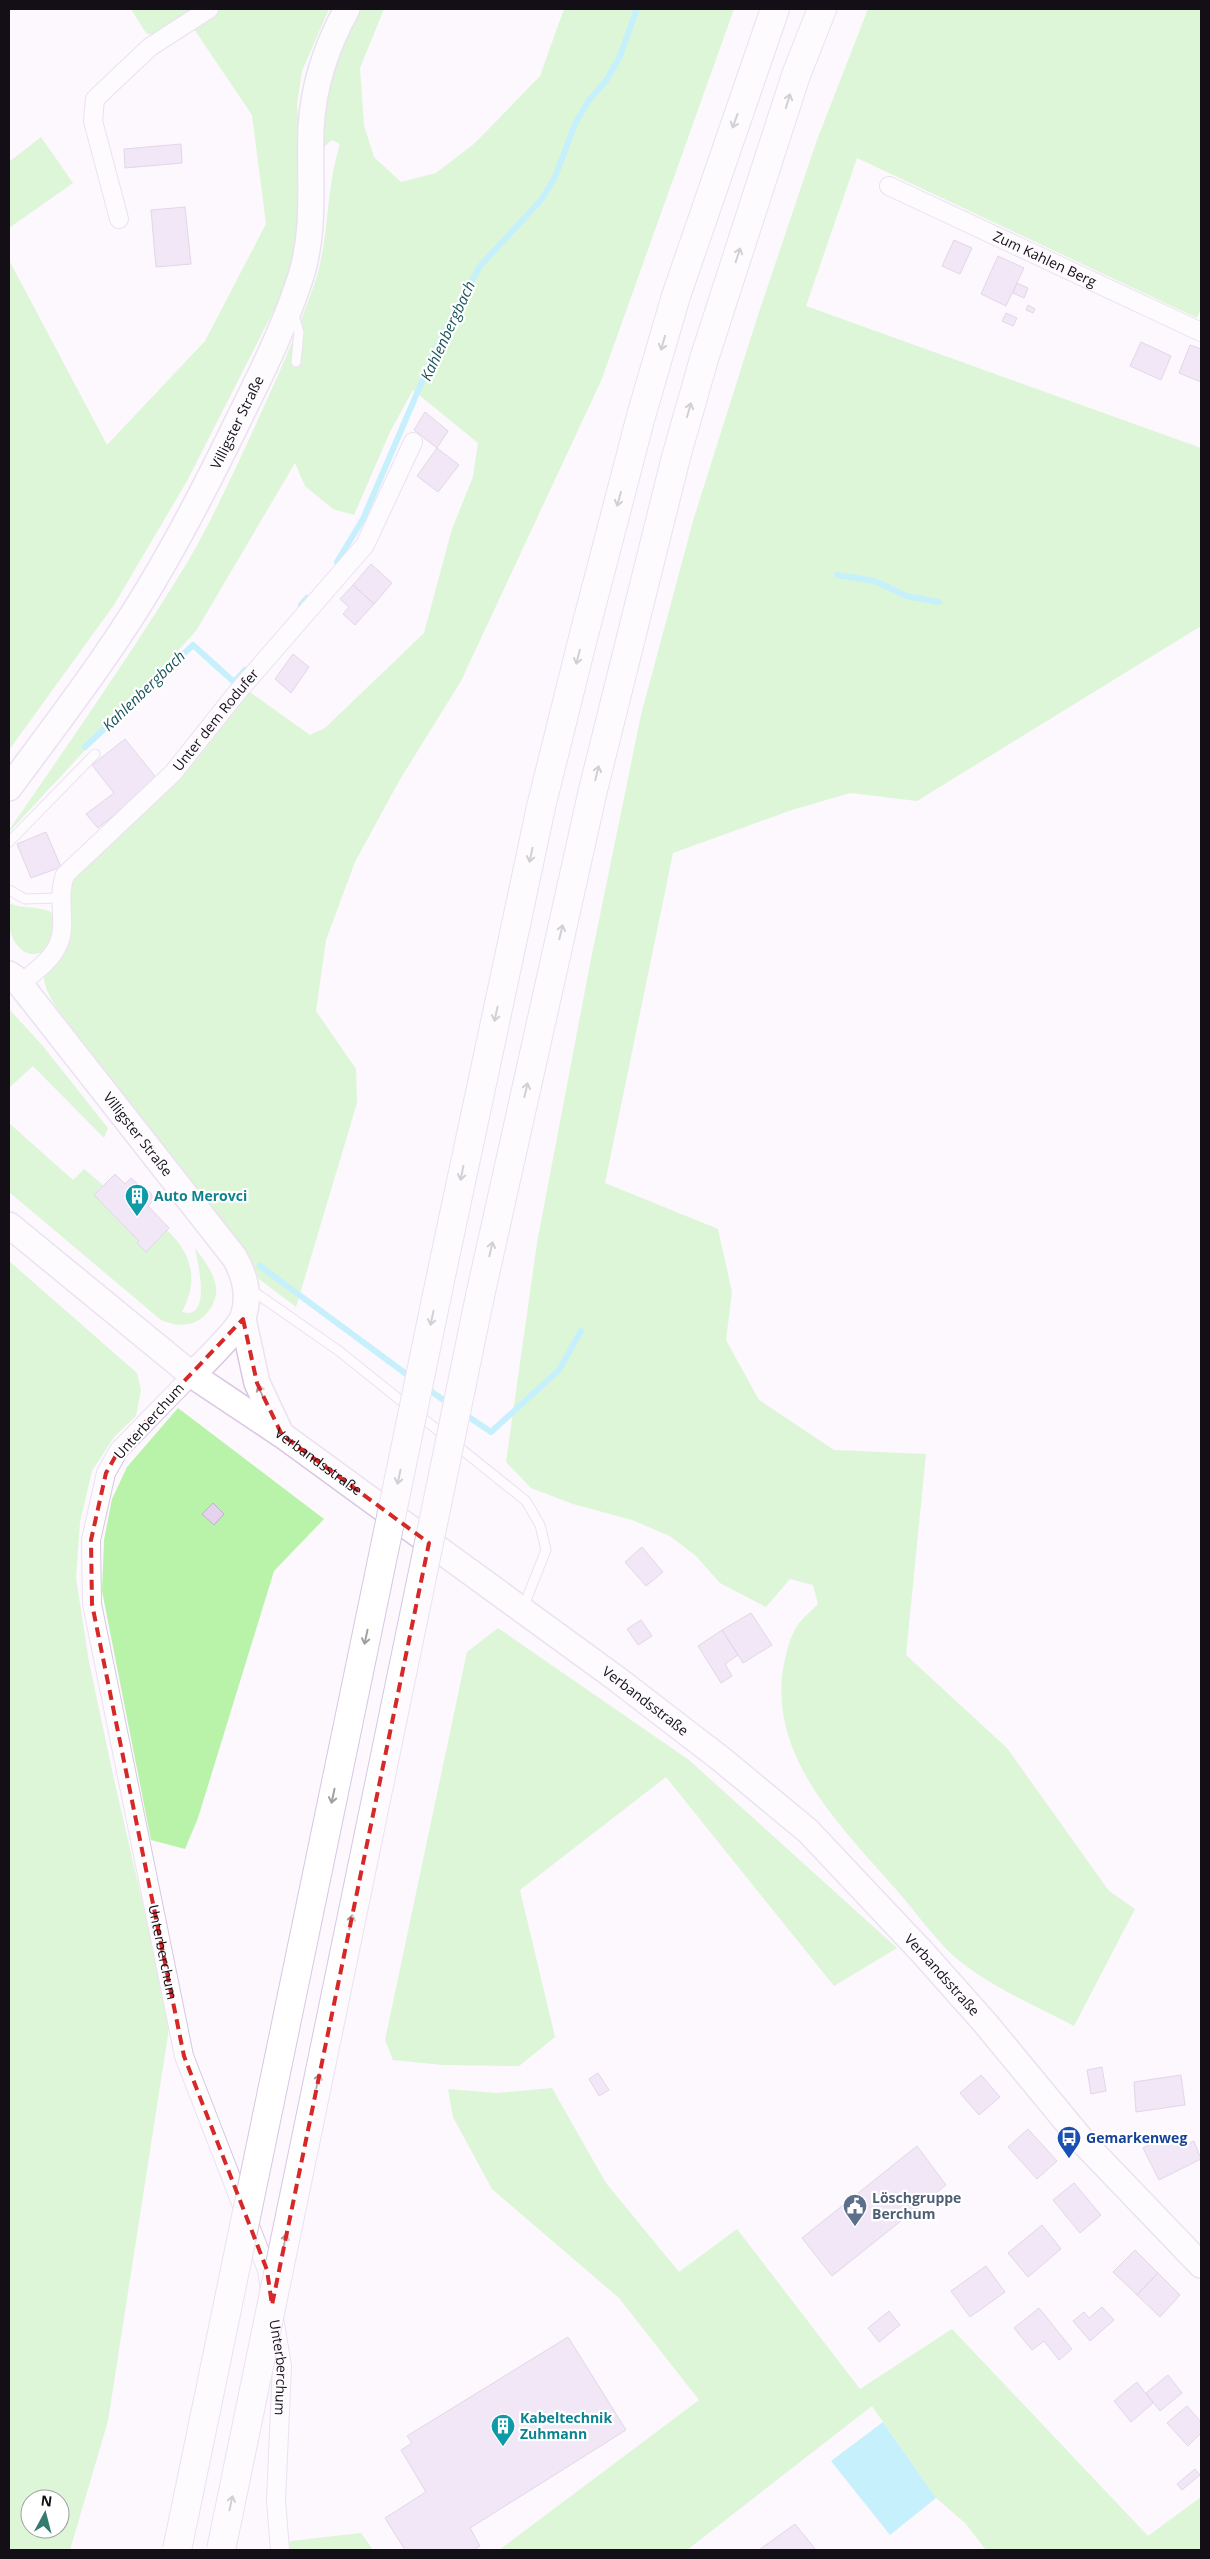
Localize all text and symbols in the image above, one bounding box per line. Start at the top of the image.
one-way arrow [784,93,794,109]
one-way arrow [730,112,739,128]
street label: Zum Kahlen Berg [990,226,1100,291]
one-way arrow [734,248,744,264]
water label: Kahlenbergbach [415,277,479,384]
one-way arrow [657,334,667,350]
street label: Villigster Straße [206,372,268,472]
one-way arrow [685,403,694,419]
one-way arrow [614,491,624,507]
water label: Kahlenbergbach [98,646,189,735]
one-way arrow [573,648,582,664]
street label: Unter dem Rodufer [168,664,263,775]
one-way arrow [593,765,602,781]
one-way arrow [525,847,535,863]
one-way arrow [557,924,566,940]
one-way arrow [491,1005,500,1021]
one-way arrow [522,1083,531,1099]
street label: Villigster Straße [99,1088,177,1180]
one-way arrow [456,1164,466,1180]
building icon: Auto Merovci [124,1183,150,1217]
place label: Auto Merovci [154,1186,247,1205]
one-way arrow [487,1241,496,1257]
one-way arrow [427,1310,436,1326]
street label: Unterberchum [109,1379,188,1463]
one-way arrow [255,1385,265,1400]
street label: Verbandsstraße [271,1423,367,1500]
one-way arrow [394,1469,403,1485]
one-way arrow [361,1628,370,1644]
street label: Verbandsstraße [599,1661,693,1740]
one-way arrow [328,1787,337,1803]
street label: Unterberchum [144,1903,182,2001]
one-way arrow [347,1915,356,1931]
street label: Verbandsstraße [901,1929,984,2020]
one-way arrow [314,2074,323,2090]
bus stop icon: Gemarkenweg [1056,2125,1082,2159]
place label: Gemarkenweg [1086,2128,1187,2147]
place label: Löschgruppe Berchum [872,2188,961,2223]
public building icon: Löschgruppe Berchum [842,2193,868,2227]
one-way arrow [281,2233,291,2249]
street label: Unterberchum [265,2318,292,2416]
place label: Kabeltechnik Zuhmann [520,2408,612,2443]
building icon: Kabeltechnik Zuhmann [490,2413,516,2447]
north arrow [20,2489,70,2539]
text: N [40,2490,53,2511]
one-way arrow [227,2495,237,2511]

